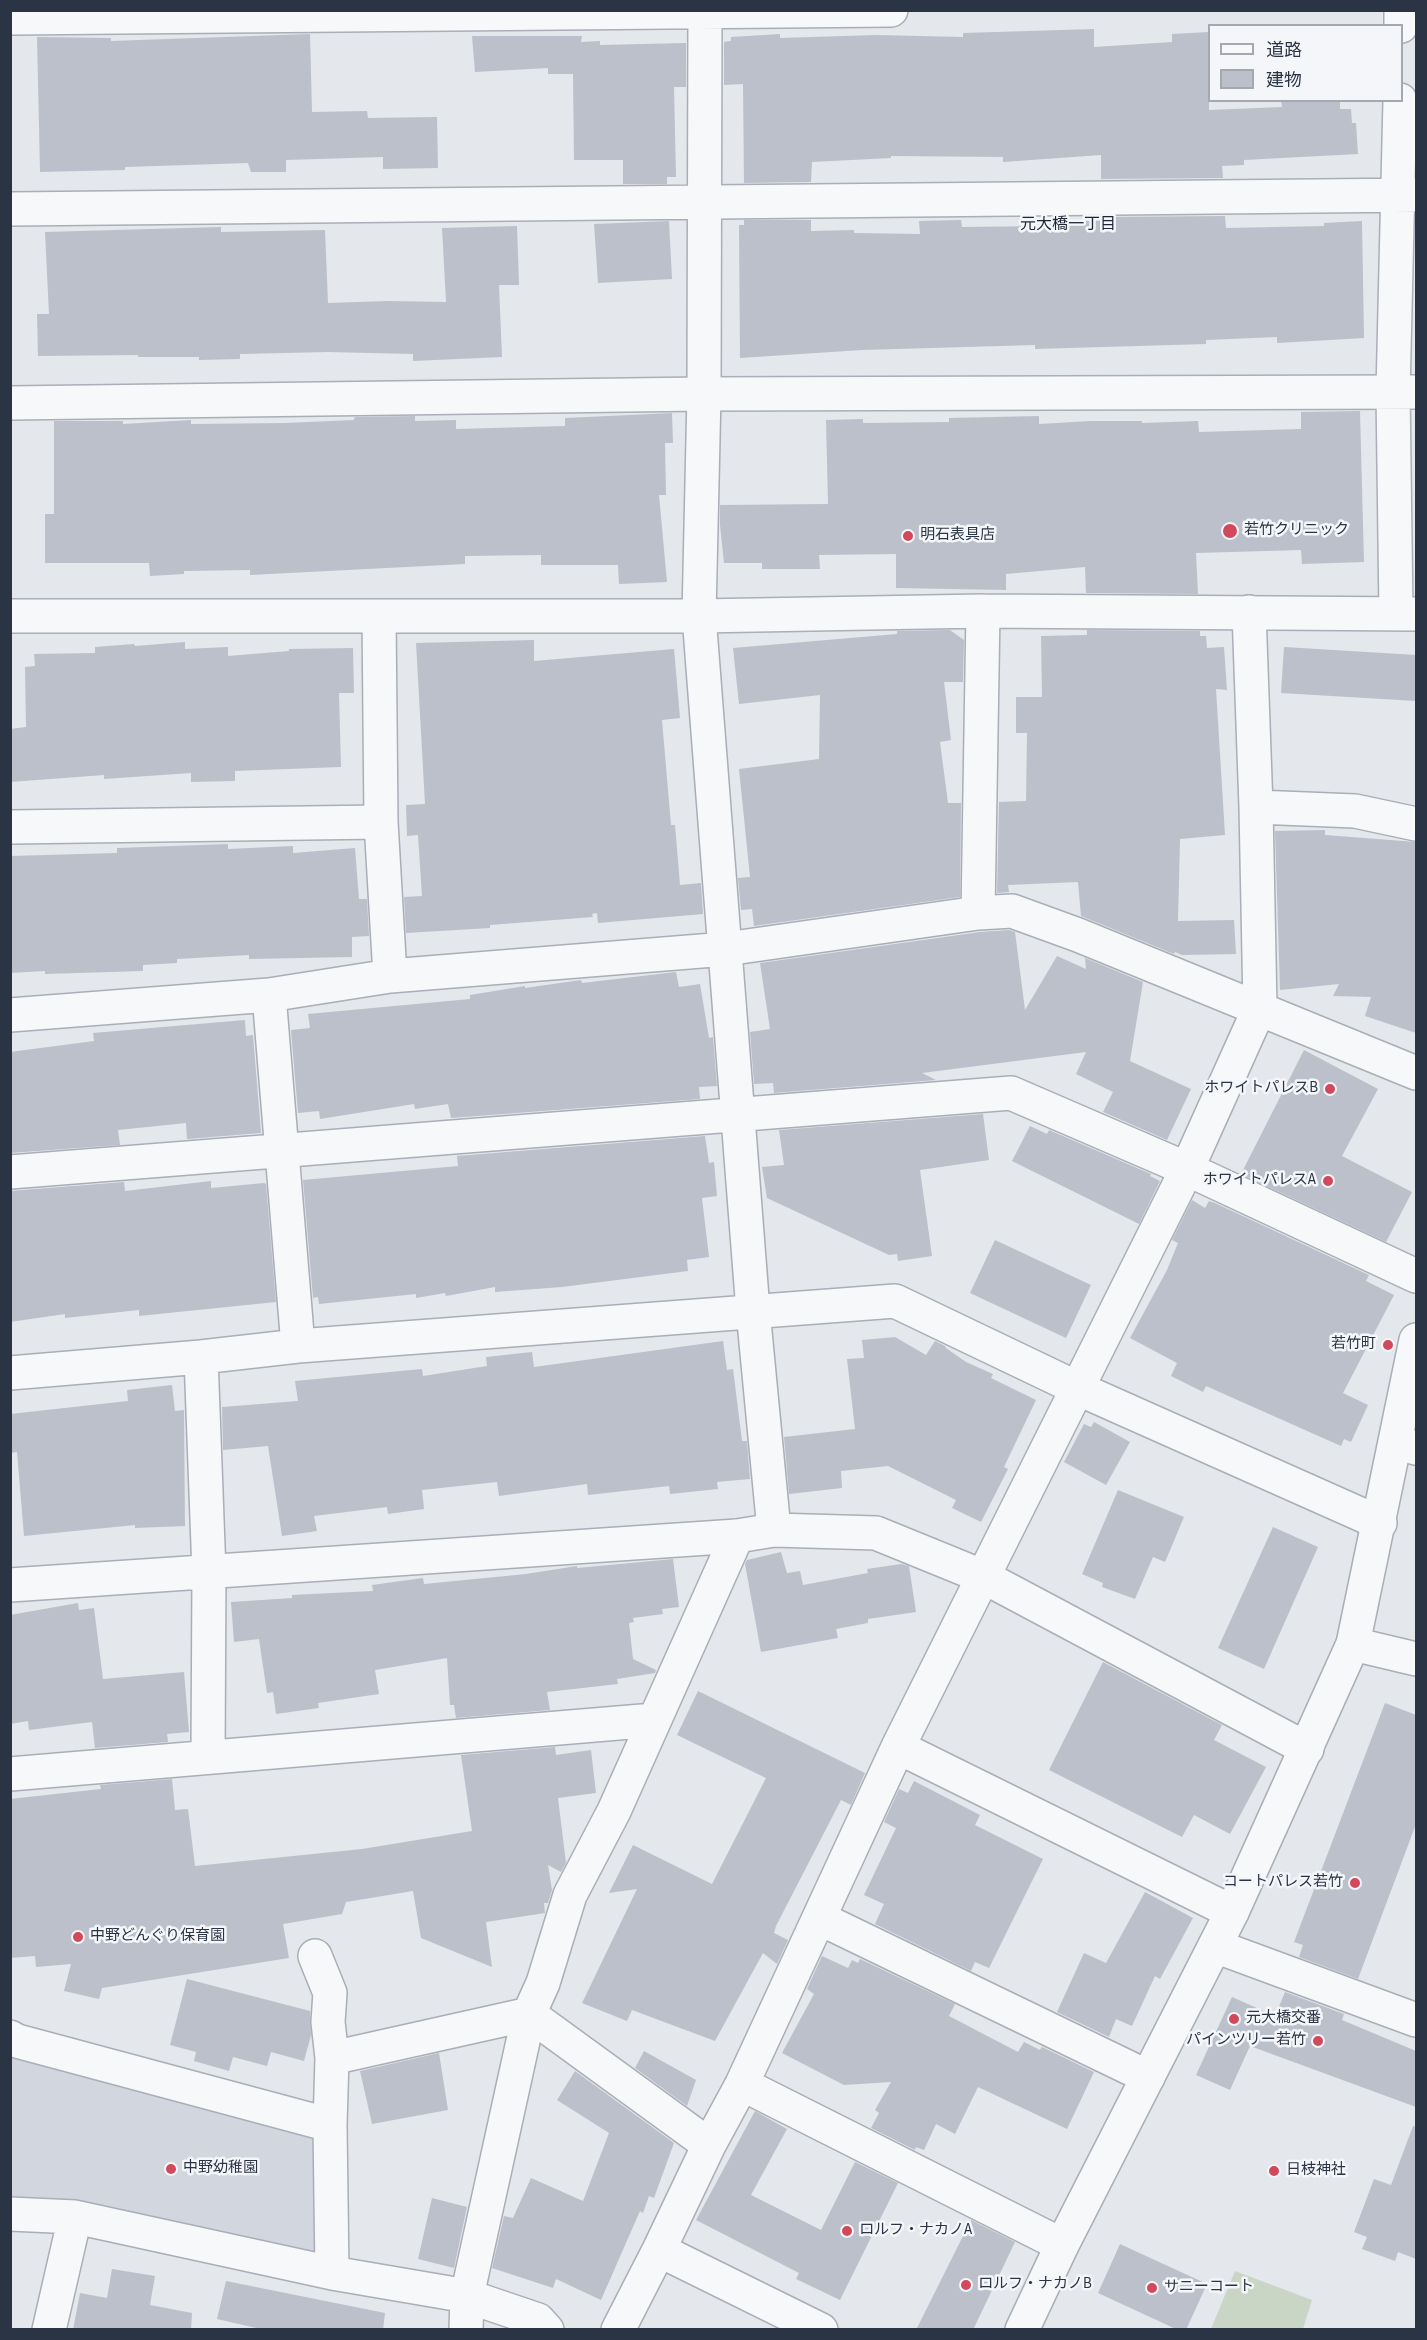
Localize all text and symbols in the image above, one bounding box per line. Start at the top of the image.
legend [1208,24,1403,102]
text: 道路 [1266,38,1302,63]
text: 建物 [1266,68,1302,93]
district label: 元大橋一丁目 [1020,215,1116,235]
marker: 若竹クリニック [1221,522,1239,540]
place label: 若竹クリニック [1244,522,1349,540]
place label: 明石表具店 [920,527,995,545]
marker: 明石表具店 [901,529,915,543]
place label: ホワイトパレスB [1204,1080,1318,1098]
marker: ホワイトパレスB [1323,1082,1337,1096]
place label: ホワイトパレスA [1203,1172,1316,1190]
marker: ホワイトパレスA [1321,1174,1335,1188]
place label: 若竹町 [1331,1336,1376,1354]
marker: 若竹町 [1381,1338,1395,1352]
place label: コートパレス若竹 [1223,1874,1343,1892]
marker: コートパレス若竹 [1348,1876,1362,1890]
place label: 中野どんぐり保育園 [90,1928,225,1946]
marker: 中野どんぐり保育園 [71,1930,85,1944]
place label: 元大橋交番 [1246,2010,1321,2028]
marker: 元大橋交番 [1227,2012,1241,2026]
place label: パインツリー若竹 [1186,2032,1306,2050]
marker: パインツリー若竹 [1311,2034,1325,2048]
place label: 中野幼稚園 [183,2160,258,2178]
marker: 中野幼稚園 [164,2162,178,2176]
place label: 日枝神社 [1286,2162,1346,2180]
marker: 日枝神社 [1267,2164,1281,2178]
place label: ロルフ・ナカノA [859,2222,972,2240]
marker: ロルフ・ナカノA [840,2224,854,2238]
place label: ロルフ・ナカノB [978,2276,1092,2294]
marker: ロルフ・ナカノB [959,2278,973,2292]
place label: サニーコート [1164,2279,1254,2297]
marker: サニーコート [1145,2281,1159,2295]

